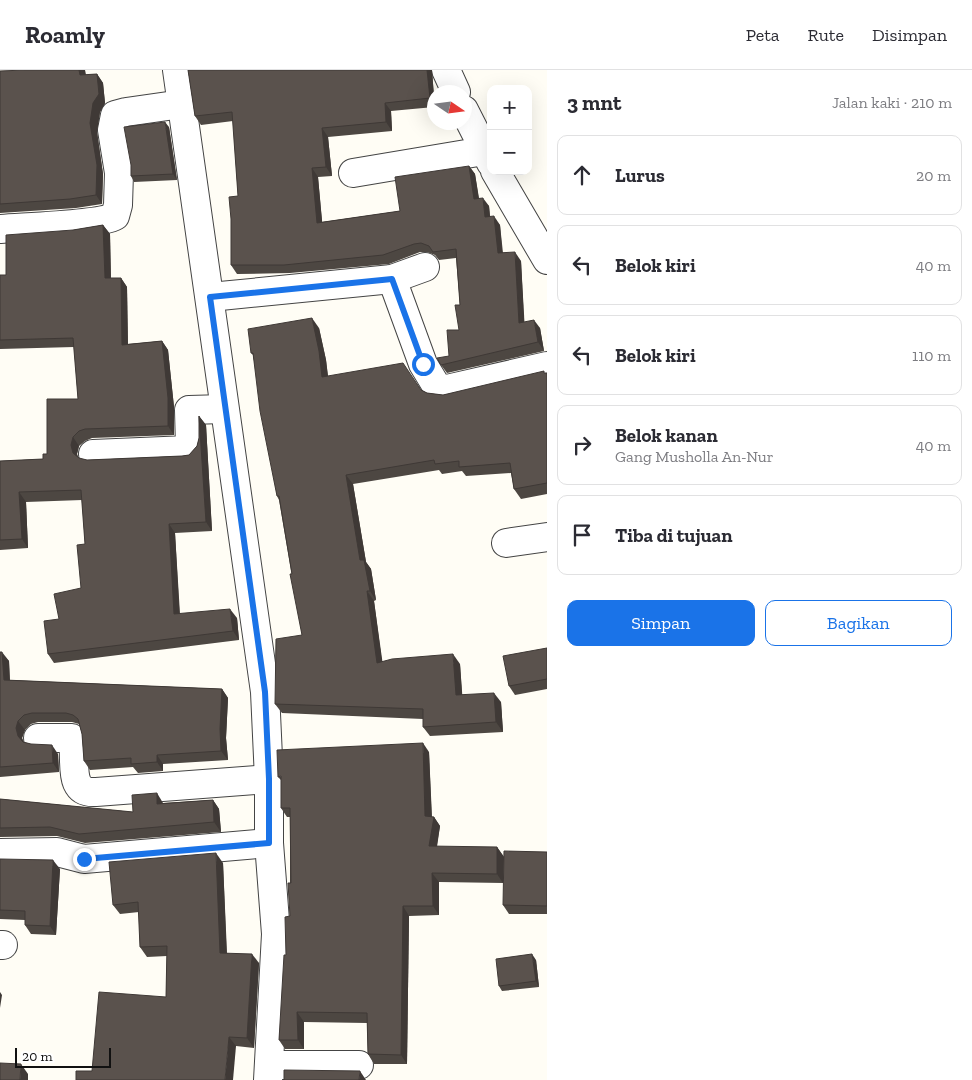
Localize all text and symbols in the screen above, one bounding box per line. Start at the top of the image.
text: Roamly [25,20,105,49]
text: Peta [746,24,780,46]
text: Rute [808,24,844,46]
text: Disimpan [872,24,947,46]
north arrow [427,85,472,130]
map controls [487,85,532,175]
button: + [487,85,532,130]
text: 3 mnt [567,90,621,115]
text: Jalan kaki · 210 m [832,93,952,112]
button: − [487,130,532,175]
icon: ahead [568,161,596,189]
text: Lurus [615,164,665,187]
text: 20 m [916,166,951,185]
icon: left [568,251,596,279]
text: Belok kiri [615,254,696,277]
text: 40 m [916,256,951,275]
icon: left [568,341,596,369]
text: Belok kiri [615,344,696,367]
text: 110 m [912,346,951,365]
route start [412,353,435,376]
text: Belok kanan [615,424,718,447]
icon: right [568,431,596,459]
text: 40 m [916,436,951,455]
text: Gang Musholla An-Nur [615,447,773,466]
icon: arrive [568,521,596,549]
text: Tiba di tujuan [615,524,732,547]
button: Simpan [567,600,755,646]
button: Bagikan [765,600,952,646]
route end [73,848,96,871]
scale bar [15,1045,111,1068]
text: 20 m [22,1048,53,1065]

